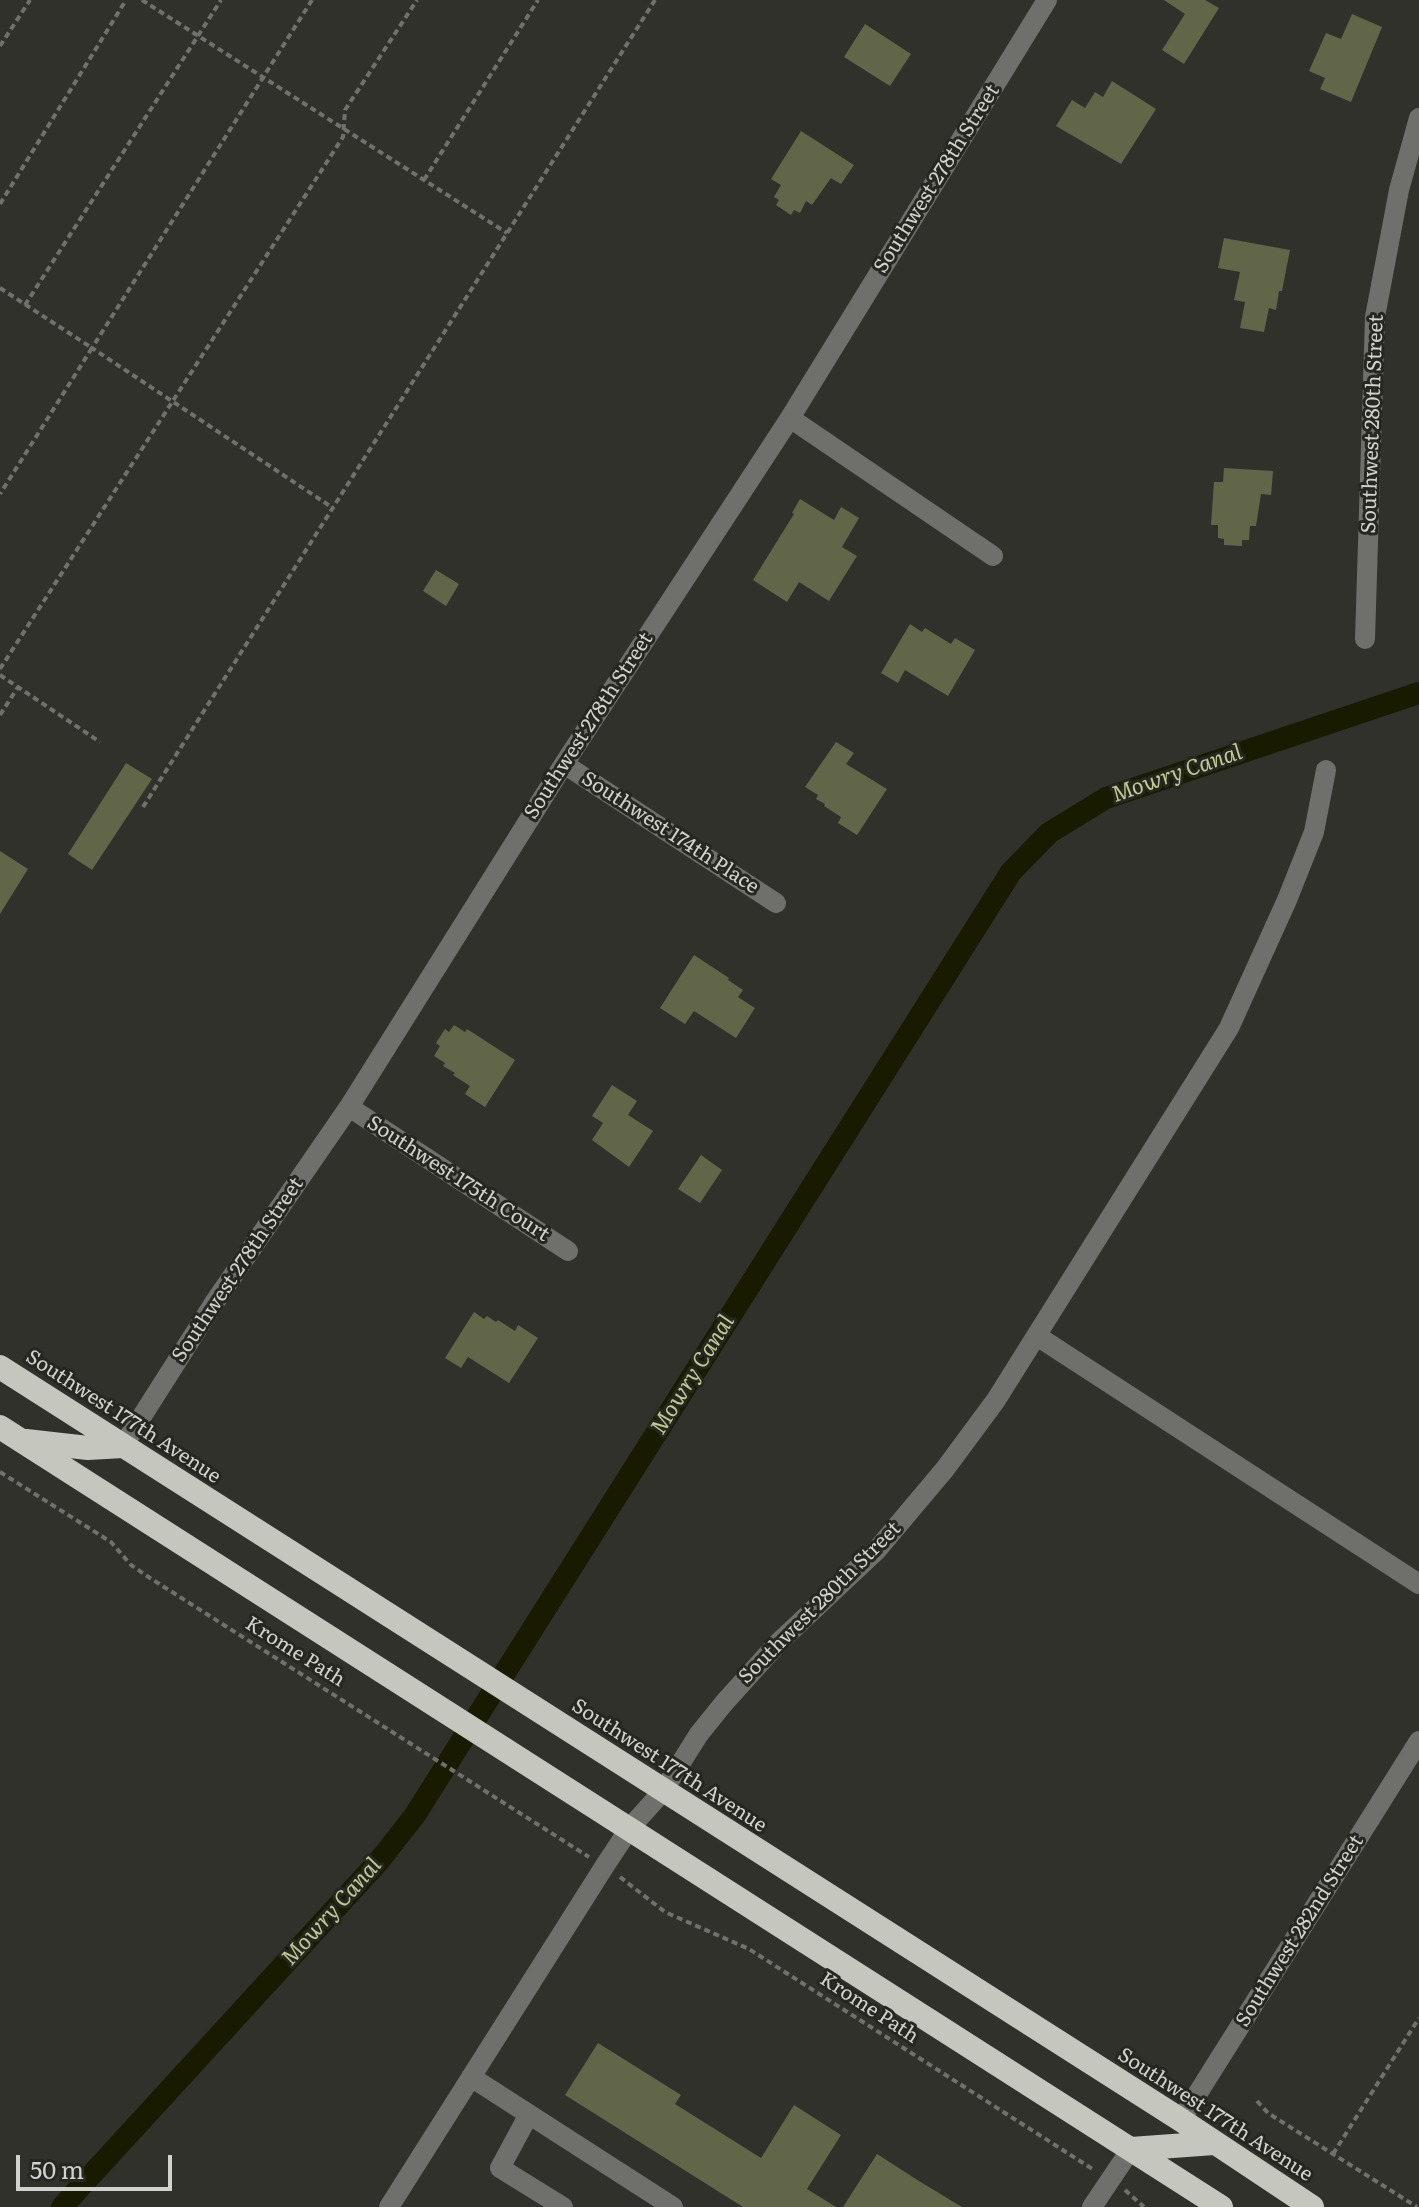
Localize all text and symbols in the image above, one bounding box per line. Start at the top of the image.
street label: Southwest 278th Street [869,80,1005,278]
street label: Southwest 280th Street [1357,314,1389,534]
street label: Southwest 278th Street [520,628,658,824]
water label: Mowry Canal [1108,739,1246,809]
street label: Southwest 174th Place [577,767,763,899]
street label: Southwest 175th Court [362,1111,554,1247]
street label: Southwest 278th Street [167,1173,309,1367]
water label: Mowry Canal [646,1310,740,1440]
street label: Southwest 177th Avenue [21,1345,225,1489]
street label: Southwest 280th Street [734,1517,906,1689]
street label: Krome Path [241,1612,349,1692]
street label: Southwest 177th Avenue [567,1694,771,1838]
street label: Southwest 282nd Street [1231,1831,1369,2031]
water label: Mowry Canal [277,1853,387,1971]
street label: Krome Path [815,1967,923,2049]
street label: Southwest 177th Avenue [1113,2043,1317,2187]
scale bar [20,2139,176,2189]
text: 50 m [30,2151,84,2186]

